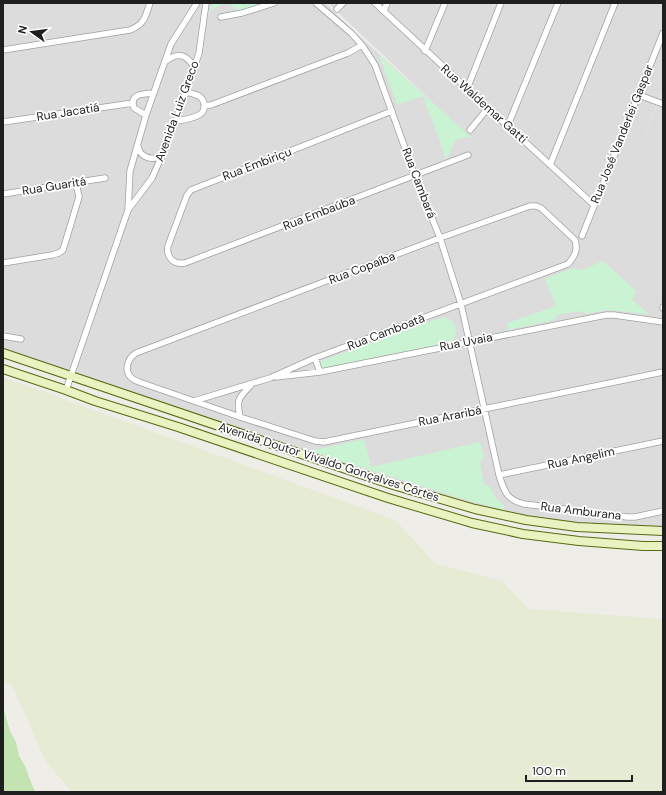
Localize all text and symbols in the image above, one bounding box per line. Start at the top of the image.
north arrow [12,12,52,52]
text: N [15,24,30,35]
street label: Avenida Luiz Greco [151,58,203,164]
street label: Rua Waldemar Gatti [437,61,531,147]
street label: Rua José Vanderlei Gaspar [587,62,657,206]
street label: Rua Jacatiá [35,99,101,125]
street label: Rua Embiriçu [220,143,294,184]
street label: Rua Cambará [398,145,440,221]
street label: Rua Guaritá [21,173,87,199]
street label: Rua Embaúba [281,192,357,234]
street label: Rua Copaíba [326,248,398,288]
street label: Rua Camboatã [345,310,427,354]
street label: Rua Uvaia [438,329,494,355]
street label: Rua Araribá [417,402,483,430]
street label: Avenida Doutor Vivaldo Gonçalves Côrtes [216,419,442,505]
street label: Rua Angelim [546,443,616,473]
street label: Rua Amburana [540,498,622,524]
scale bar [526,757,632,783]
text: 100 m [532,763,566,779]

